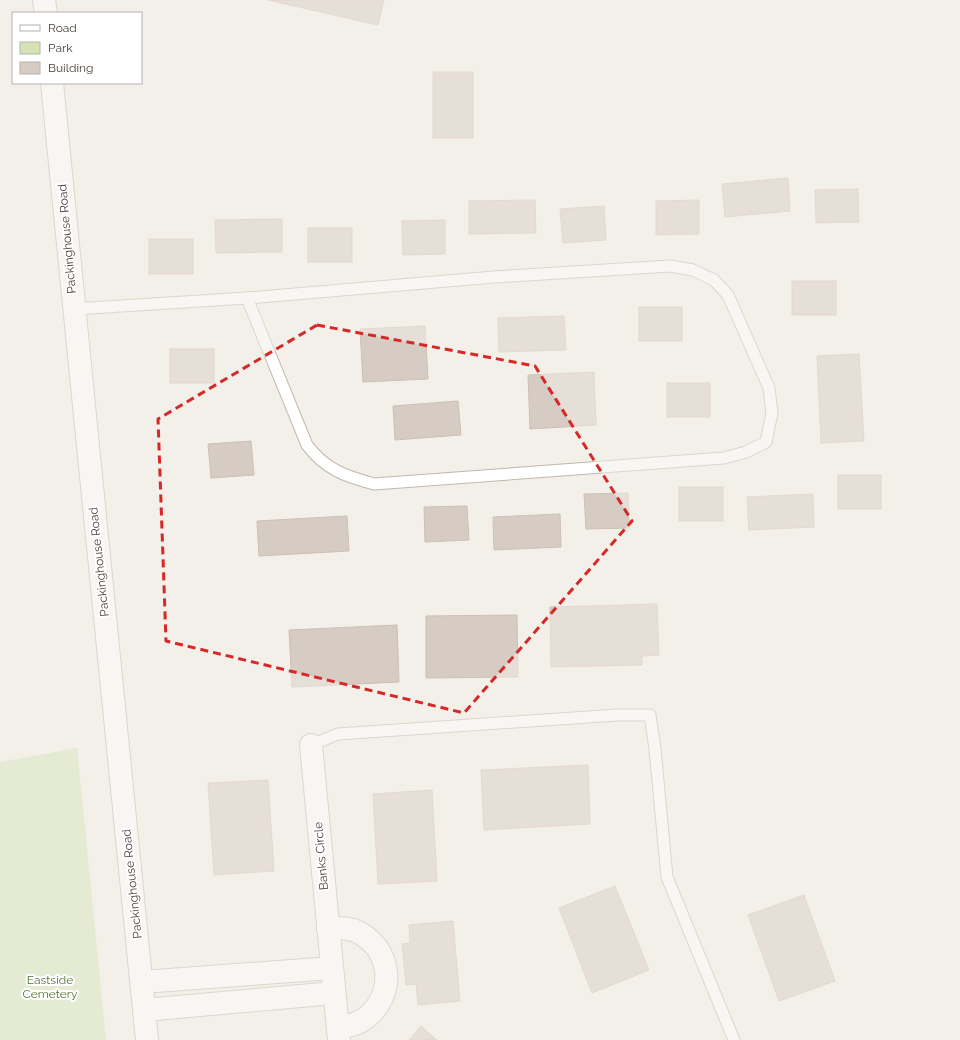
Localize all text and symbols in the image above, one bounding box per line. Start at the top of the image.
legend [12,12,142,84]
text: Road [48,21,77,35]
text: Park [48,41,73,55]
text: Building [48,61,94,75]
street label: Packinghouse Road [55,184,79,294]
street label: Packinghouse Road [86,507,112,617]
street label: Banks Circle [311,821,331,891]
street label: Packinghouse Road [119,829,145,939]
park label: Eastside Cemetery [23,973,78,1001]

